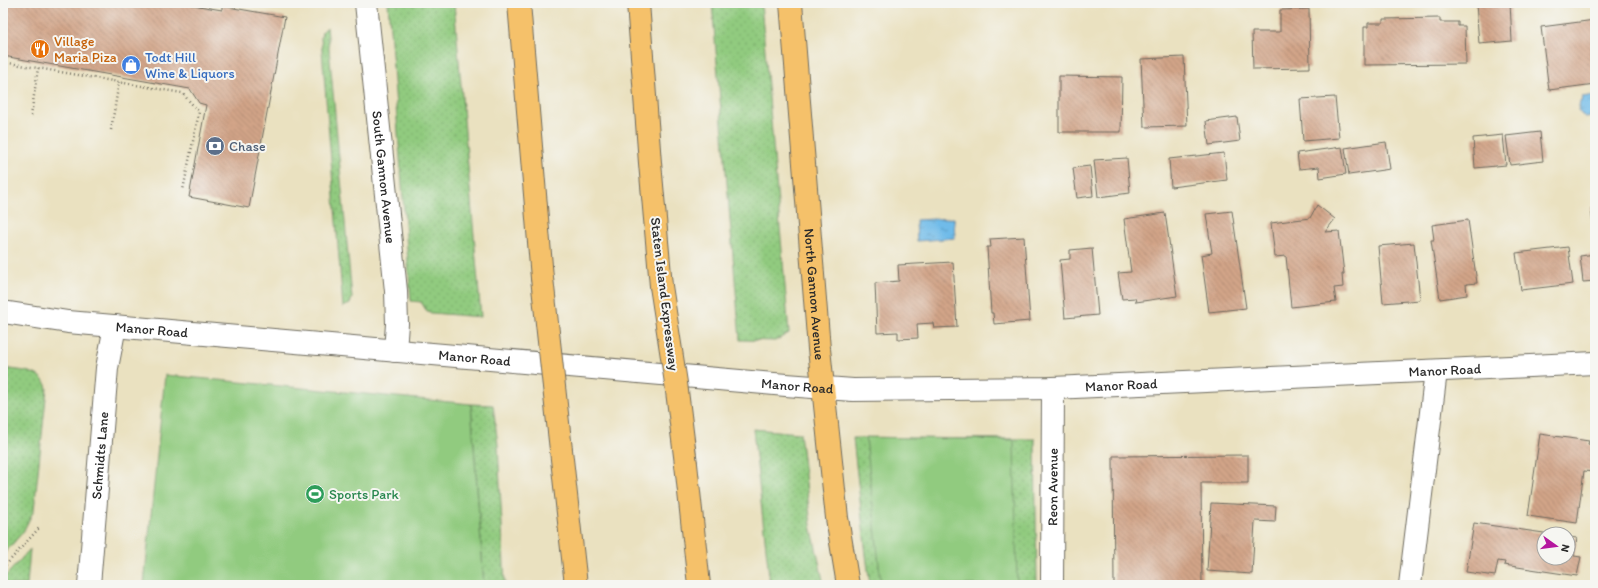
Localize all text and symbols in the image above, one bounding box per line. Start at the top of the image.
place label: Village Maria Piza [54,33,117,66]
restaurant icon: Village Maria Piza [29,38,51,60]
place label: Todt Hill Wine & Liquors [145,49,235,82]
shop icon: Todt Hill Wine & Liquors [120,54,142,76]
street label: South Gannon Avenue [368,110,399,245]
bank icon: Chase [204,135,226,157]
place label: Chase [229,138,266,155]
street label: Staten Island Expressway [647,216,682,372]
street label: North Gannon Avenue [800,228,828,361]
street label: Manor Road [115,318,189,342]
street label: Manor Road [438,347,512,370]
street label: Manor Road [1408,360,1482,381]
street label: Manor Road [761,375,835,398]
street label: Manor Road [1085,375,1158,396]
street label: Schmidts Lane [88,411,112,500]
street label: Reon Avenue [1044,448,1062,526]
sports icon: Sports Park [304,483,326,505]
place label: Sports Park [329,486,400,503]
north arrow [1536,526,1576,566]
text: N [1558,543,1572,553]

